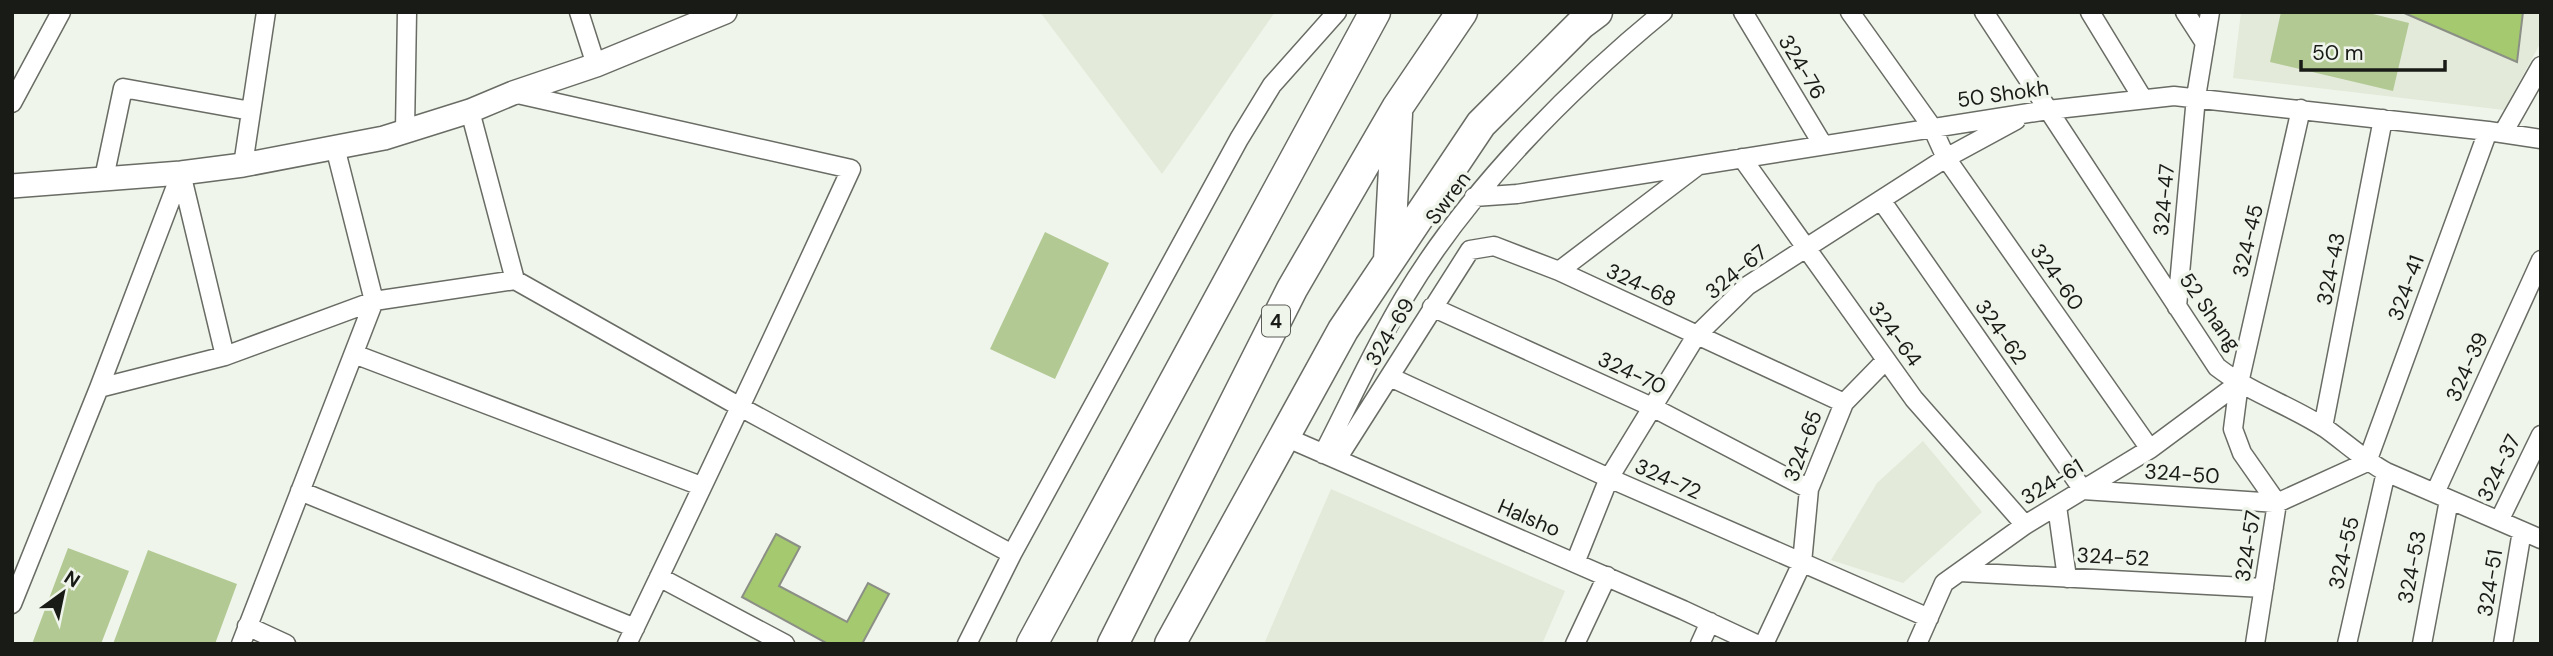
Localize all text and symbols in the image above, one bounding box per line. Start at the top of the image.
scale bar [2301,28,2444,72]
street label: 324-76 [1772,29,1832,105]
text: 50 m [2312,39,2363,67]
street label: 50 Shokh [1955,74,2051,114]
street label: 324-47 [2147,163,2181,237]
street label: Swren [1419,166,1477,230]
street label: 324-45 [2226,202,2270,280]
street label: 324-43 [2310,230,2352,308]
street label: 324-67 [1699,238,1773,306]
street label: 324-60 [2024,238,2090,316]
street label: 324-41 [2381,251,2431,325]
street label: 324-68 [1601,257,1681,313]
street label: 52 Shang [2173,267,2247,357]
street label: 324-69 [1359,293,1421,371]
street label: 324-62 [1969,294,2033,370]
street label: 324-64 [1862,296,1928,372]
road number: 4 [1262,306,1290,336]
street label: 324-39 [2439,328,2495,406]
street label: 324-70 [1593,345,1671,401]
street label: 324-65 [1777,407,1829,485]
street label: 324-37 [2471,430,2527,506]
street label: 324-72 [1630,452,1706,506]
street label: 324-61 [2016,452,2088,512]
street label: 324-50 [2143,457,2221,491]
street label: Halsho [1493,492,1565,544]
street label: 324-57 [2229,508,2267,584]
street label: 324-55 [2322,514,2366,592]
street label: 324-53 [2391,528,2433,606]
street label: 324-52 [2076,541,2150,573]
street label: 324-51 [2471,547,2509,619]
north arrow [28,558,98,628]
text: N [59,565,85,593]

